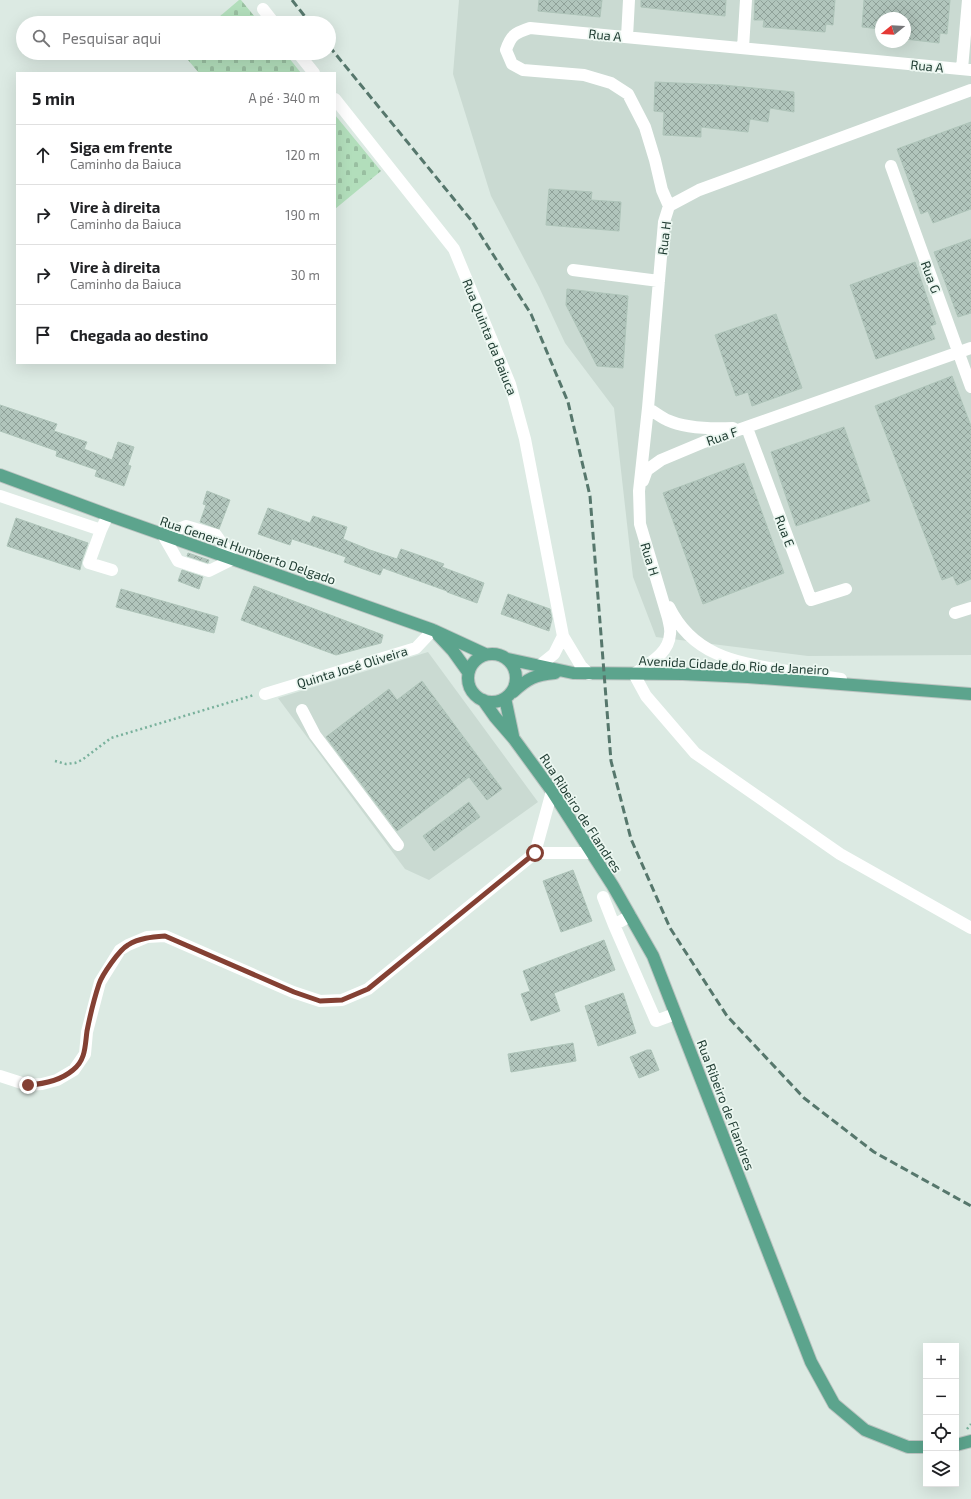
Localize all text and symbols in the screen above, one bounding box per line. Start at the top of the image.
north arrow [875,12,911,48]
search box [16,16,336,60]
street label: Rua A [588,25,622,45]
icon: search [30,27,52,49]
text: Pesquisar aqui [62,29,161,47]
street label: Rua A [910,56,944,76]
text: 5 min [32,88,75,108]
text: A pé · 340 m [249,90,320,106]
text: Siga em frente [70,138,172,156]
icon: ahead [32,144,54,166]
text: 120 m [285,147,320,163]
text: Caminho da Baiuca [70,156,181,172]
text: Vire à direita [70,198,160,216]
icon: right [32,204,54,226]
text: 190 m [285,207,320,223]
text: Caminho da Baiuca [70,216,181,232]
street label: Rua H [654,220,674,256]
text: Vire à direita [70,258,160,276]
street label: Rua G [918,258,944,296]
icon: right [32,264,54,286]
text: 30 m [291,267,320,283]
text: Caminho da Baiuca [70,276,181,292]
street label: Rua Quinta da Baiuca [459,276,521,398]
icon: arrive [32,324,54,346]
text: Chegada ao destino [70,326,208,344]
street label: Rua F [704,423,740,449]
street label: Rua General Humberto Delgado [158,512,338,588]
street label: Rua E [772,513,798,549]
street label: Rua H [637,540,663,578]
street label: Quinta José Oliveira [295,643,409,691]
street label: Avenida Cidade do Rio de Janeiro [638,652,830,678]
street label: Rua Ribeiro de Flandres [537,750,625,876]
route start [526,844,544,862]
street label: Rua Ribeiro de Flandres [694,1037,758,1173]
route end [19,1076,37,1094]
map controls [923,1343,959,1487]
button: + [923,1343,959,1379]
button: − [923,1379,959,1415]
button: locate [923,1415,959,1451]
button: layers [923,1451,959,1487]

